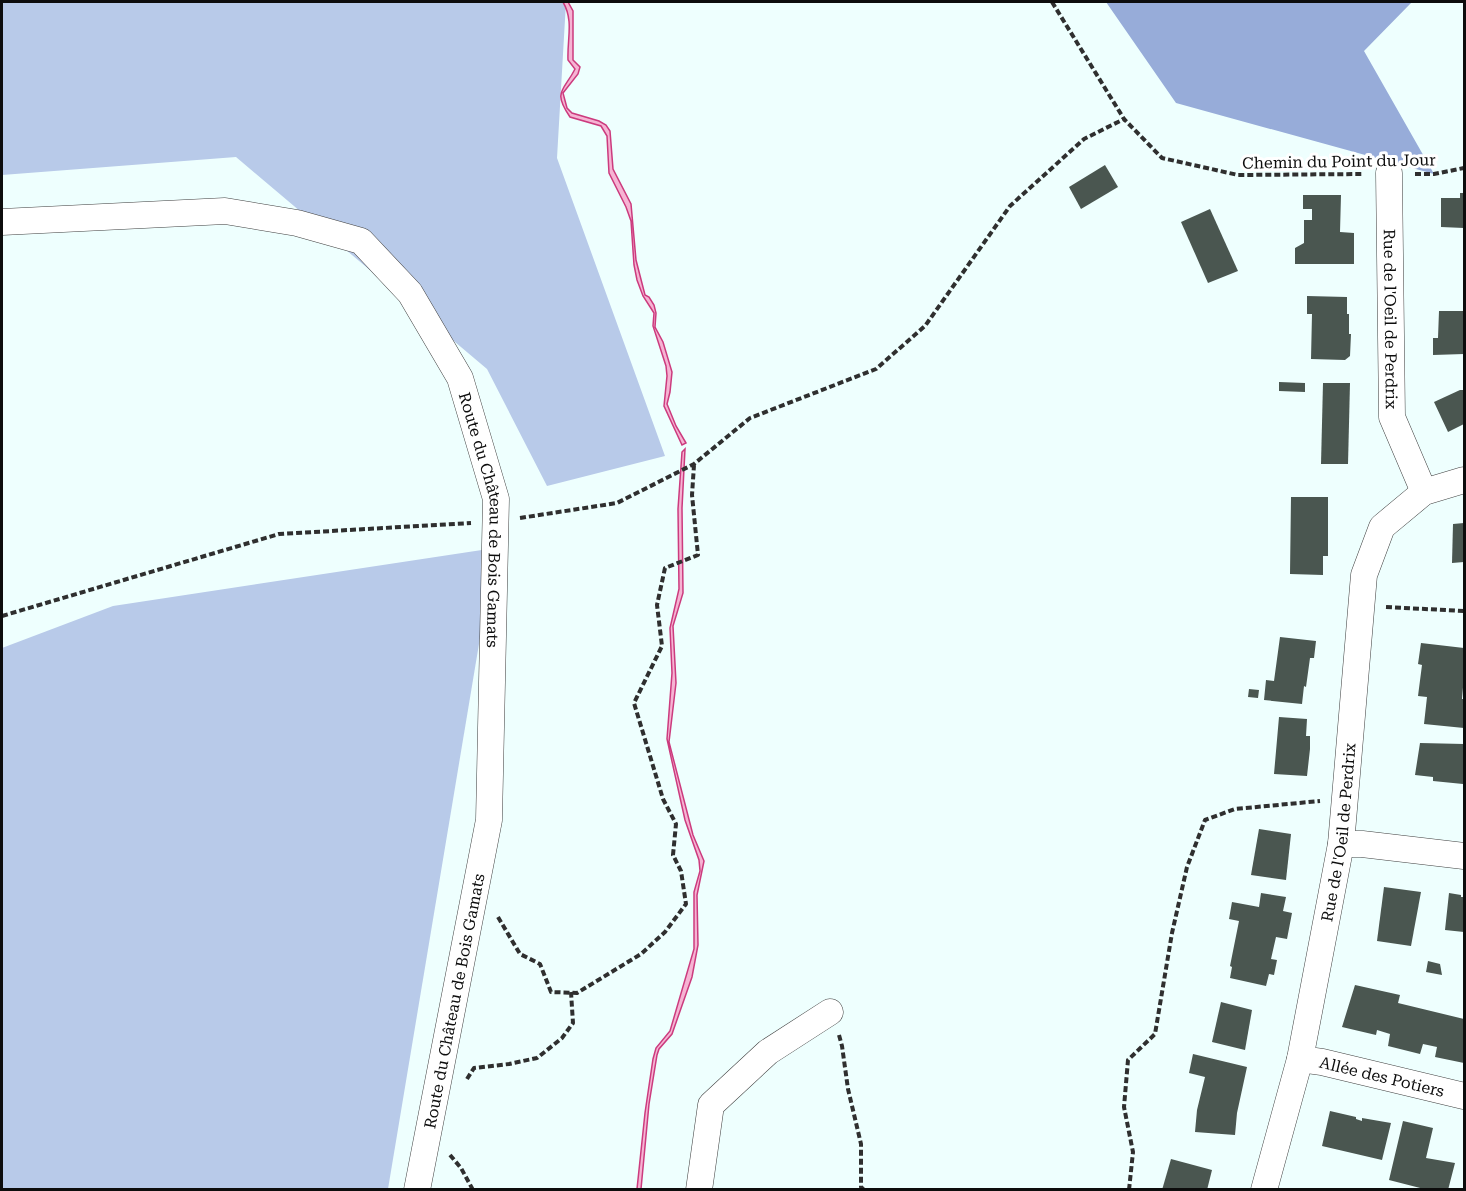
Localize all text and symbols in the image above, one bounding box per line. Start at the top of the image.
street label: Chemin du Point du Jour [1242,150,1436,173]
street label: Rue de l'Oeil de Perdrix [1380,229,1401,410]
street label: Route du Château de Bois Gamats [455,390,505,648]
street label: Rue de l'Oeil de Perdrix [1317,741,1360,923]
street label: Route du Château de Bois Gamats [420,871,489,1130]
street label: Allée des Potiers [1318,1053,1447,1101]

